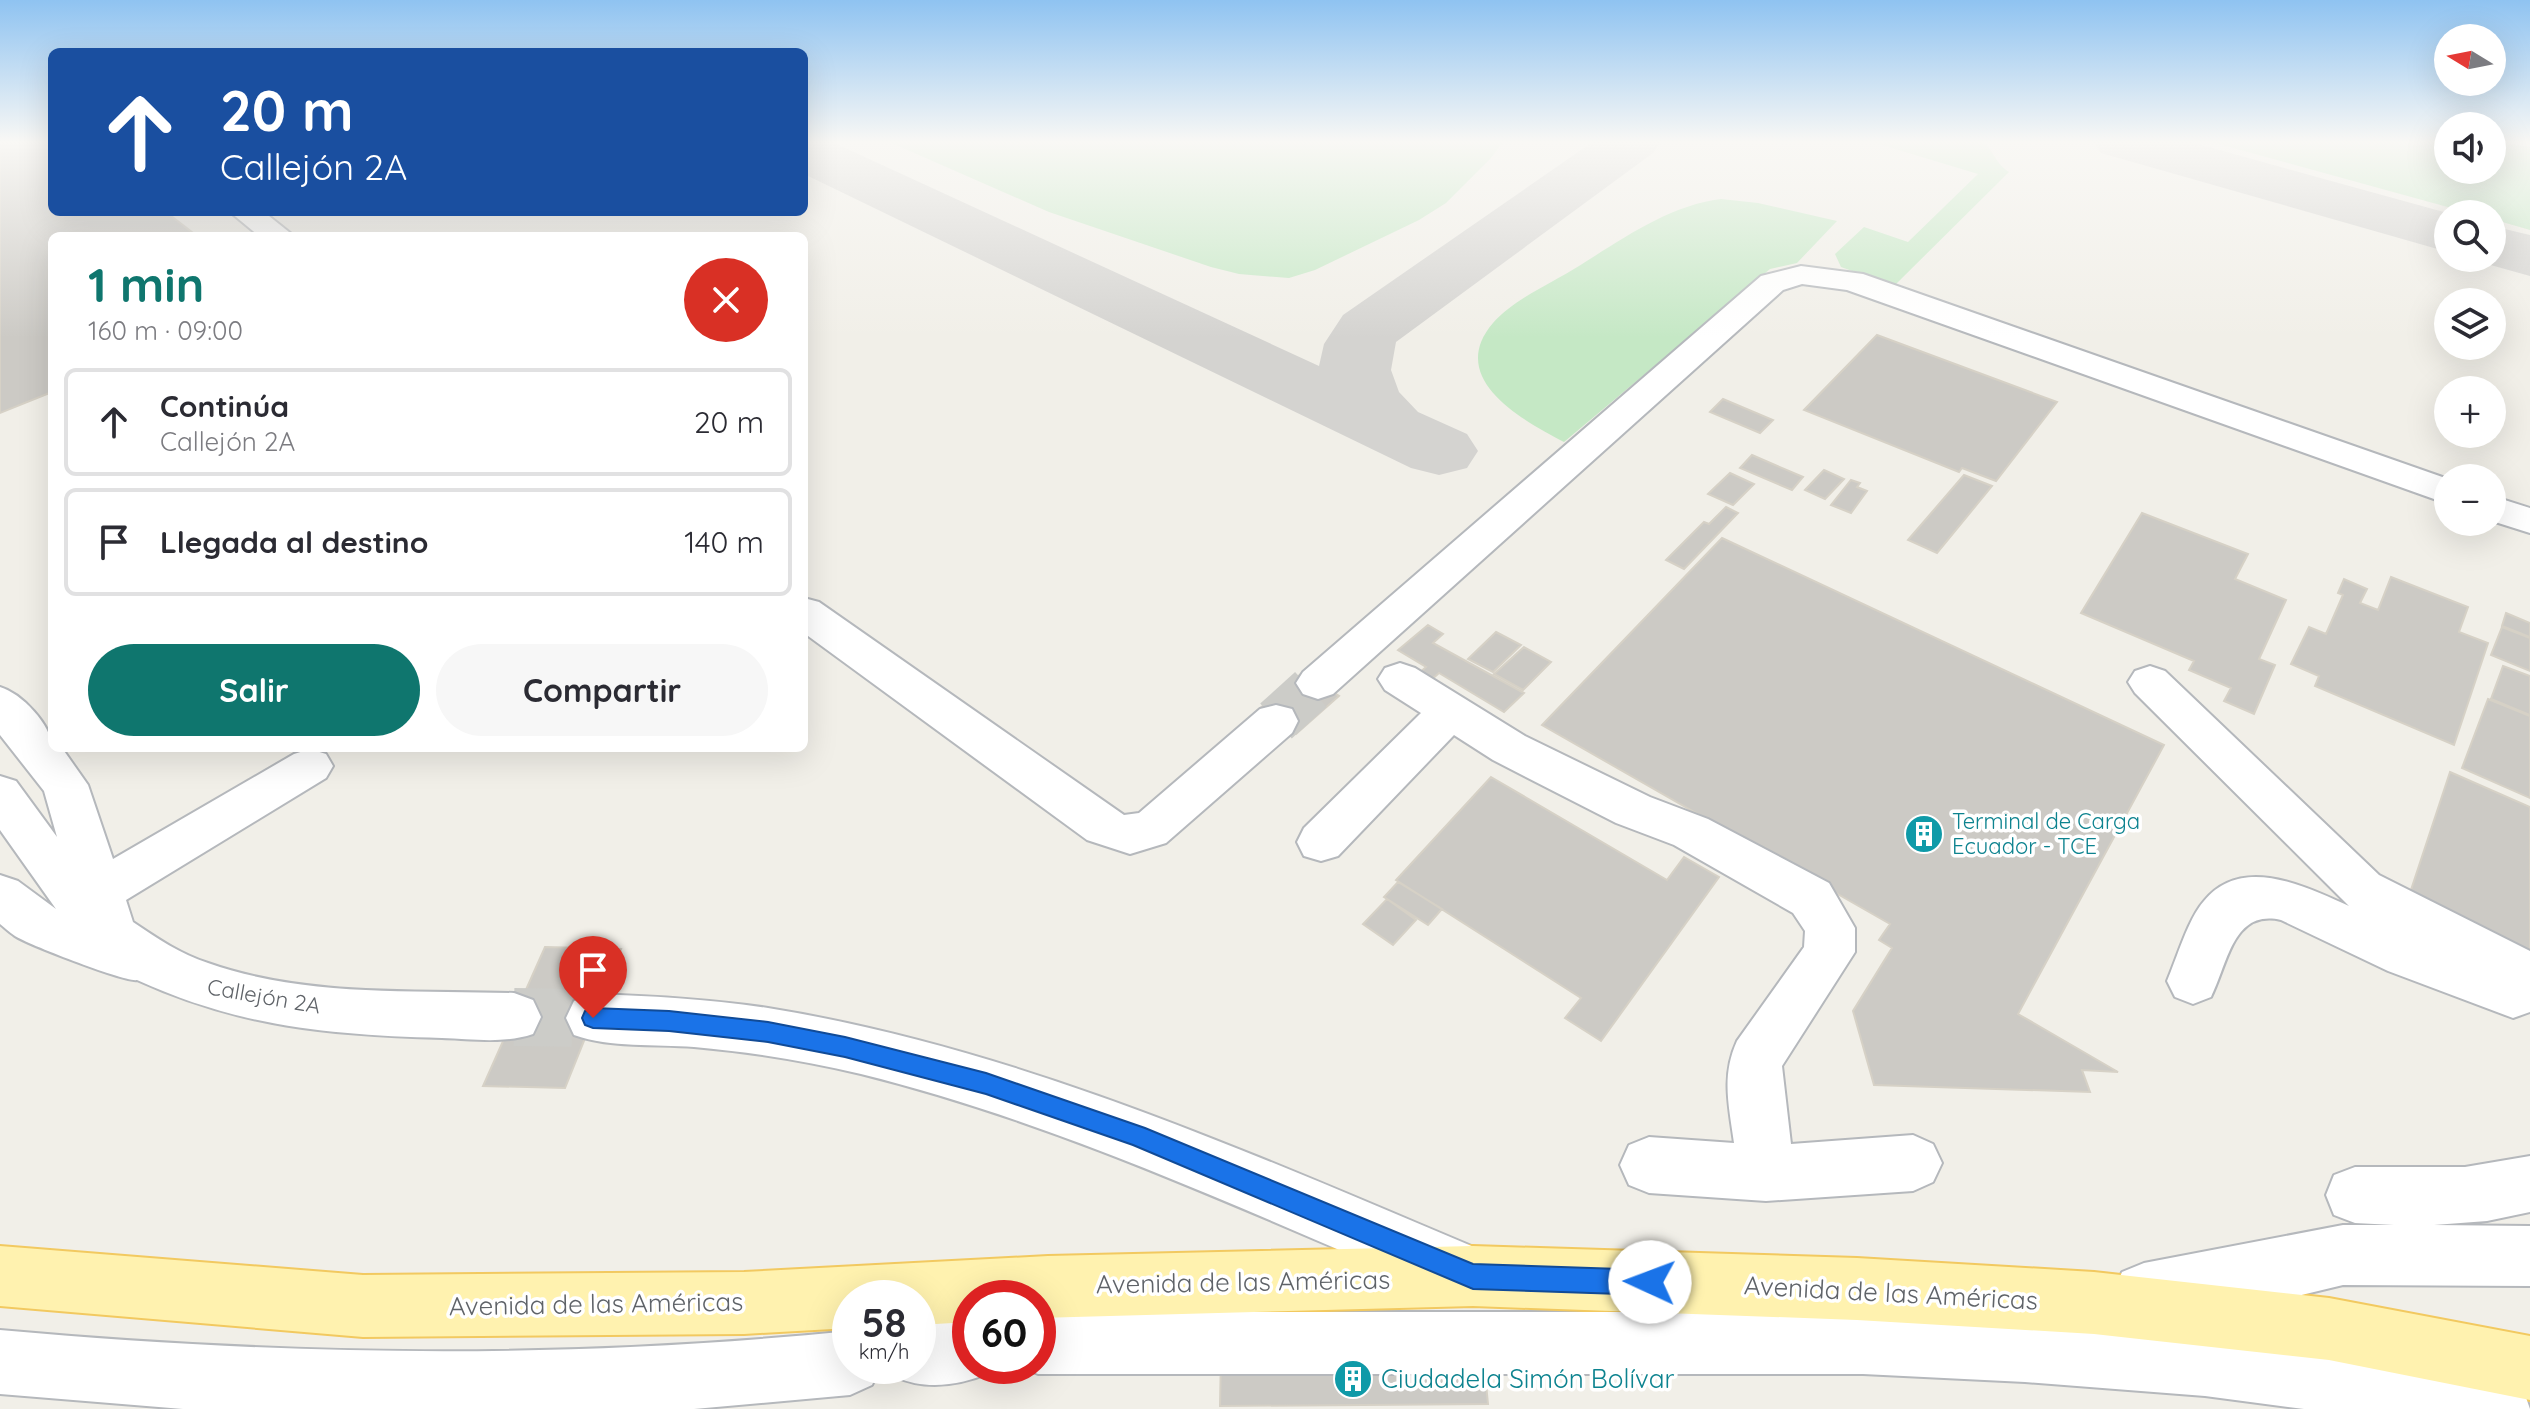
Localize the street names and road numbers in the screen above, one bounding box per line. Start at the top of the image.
street label: Callejón 2A [205,972,323,1020]
street label: Avenida de las Américas [1096,1262,1390,1301]
street label: Avenida de las Américas [1743,1268,2039,1317]
street label: Avenida de las Américas [449,1284,743,1323]

